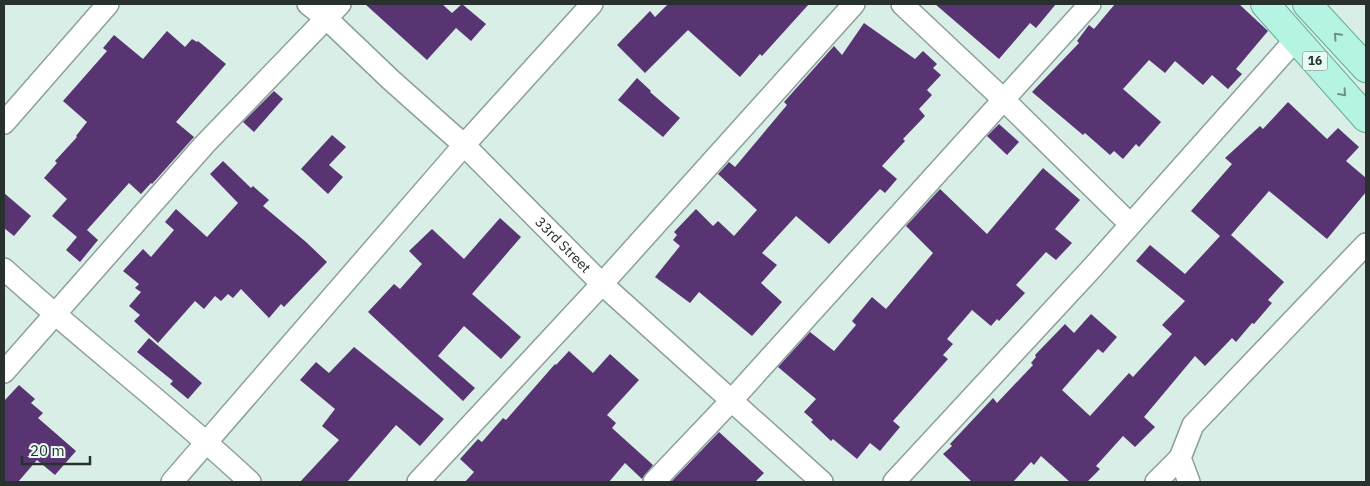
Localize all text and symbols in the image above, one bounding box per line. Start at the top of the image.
one-way arrow [1334,33,1343,42]
road number: 16 [1302,51,1328,70]
one-way arrow [1338,87,1347,96]
street label: 33rd Street [531,213,595,277]
scale bar [22,434,90,466]
text: 20 m [30,441,65,460]

